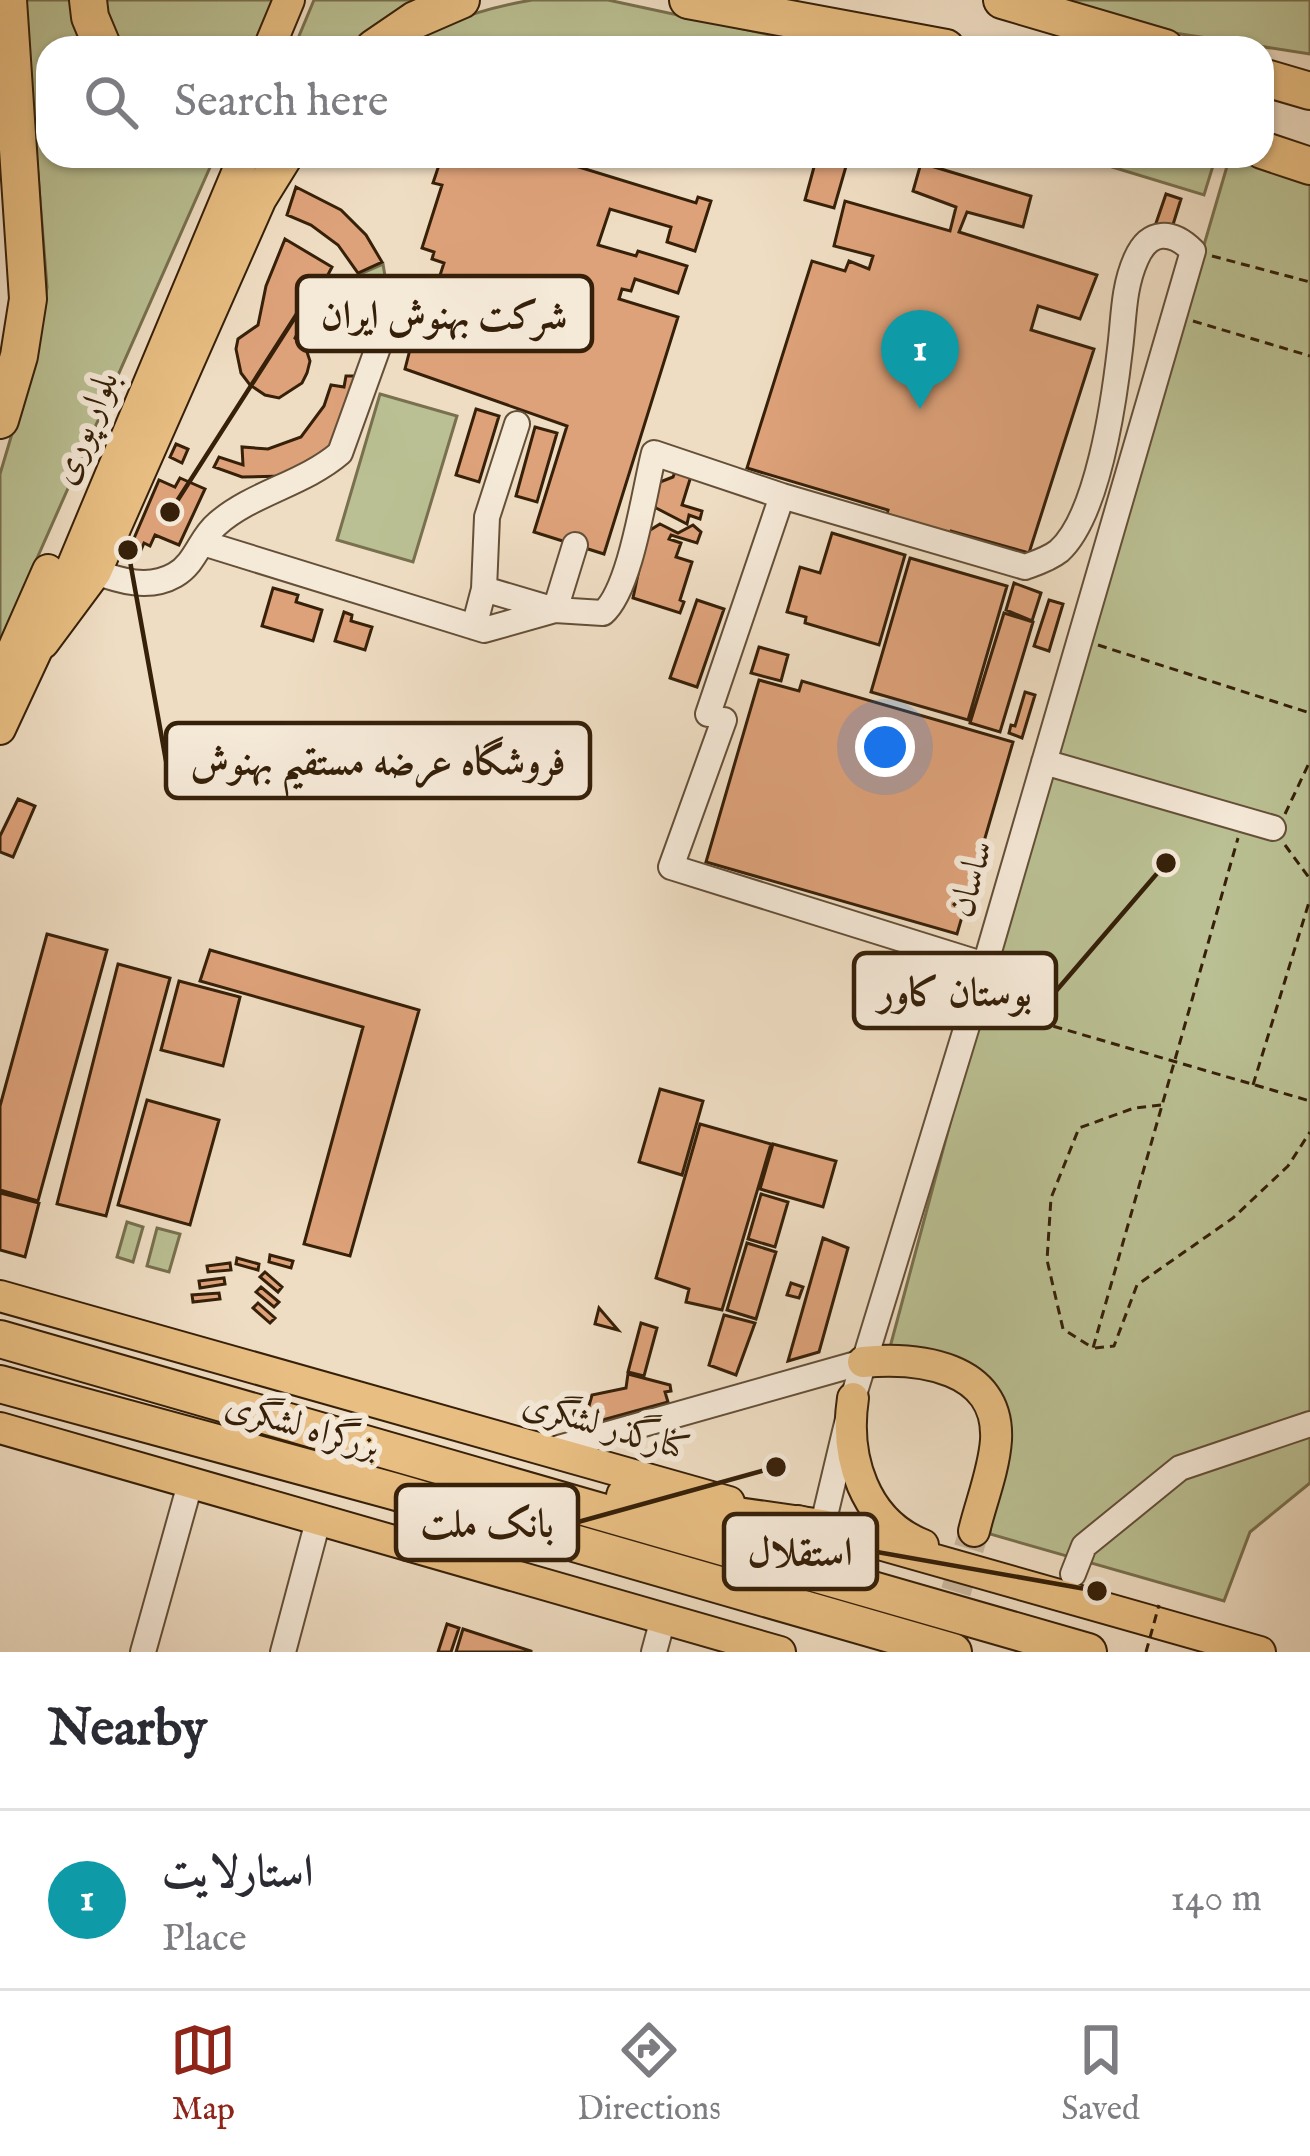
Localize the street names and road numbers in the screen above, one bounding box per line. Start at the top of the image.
street label: بلوار پوری [42,364,131,492]
street label: ساسان [939,835,1005,923]
street label: کنارگذر لشگری [517,1376,696,1473]
street label: بزرگراه لشگری [220,1381,385,1471]

